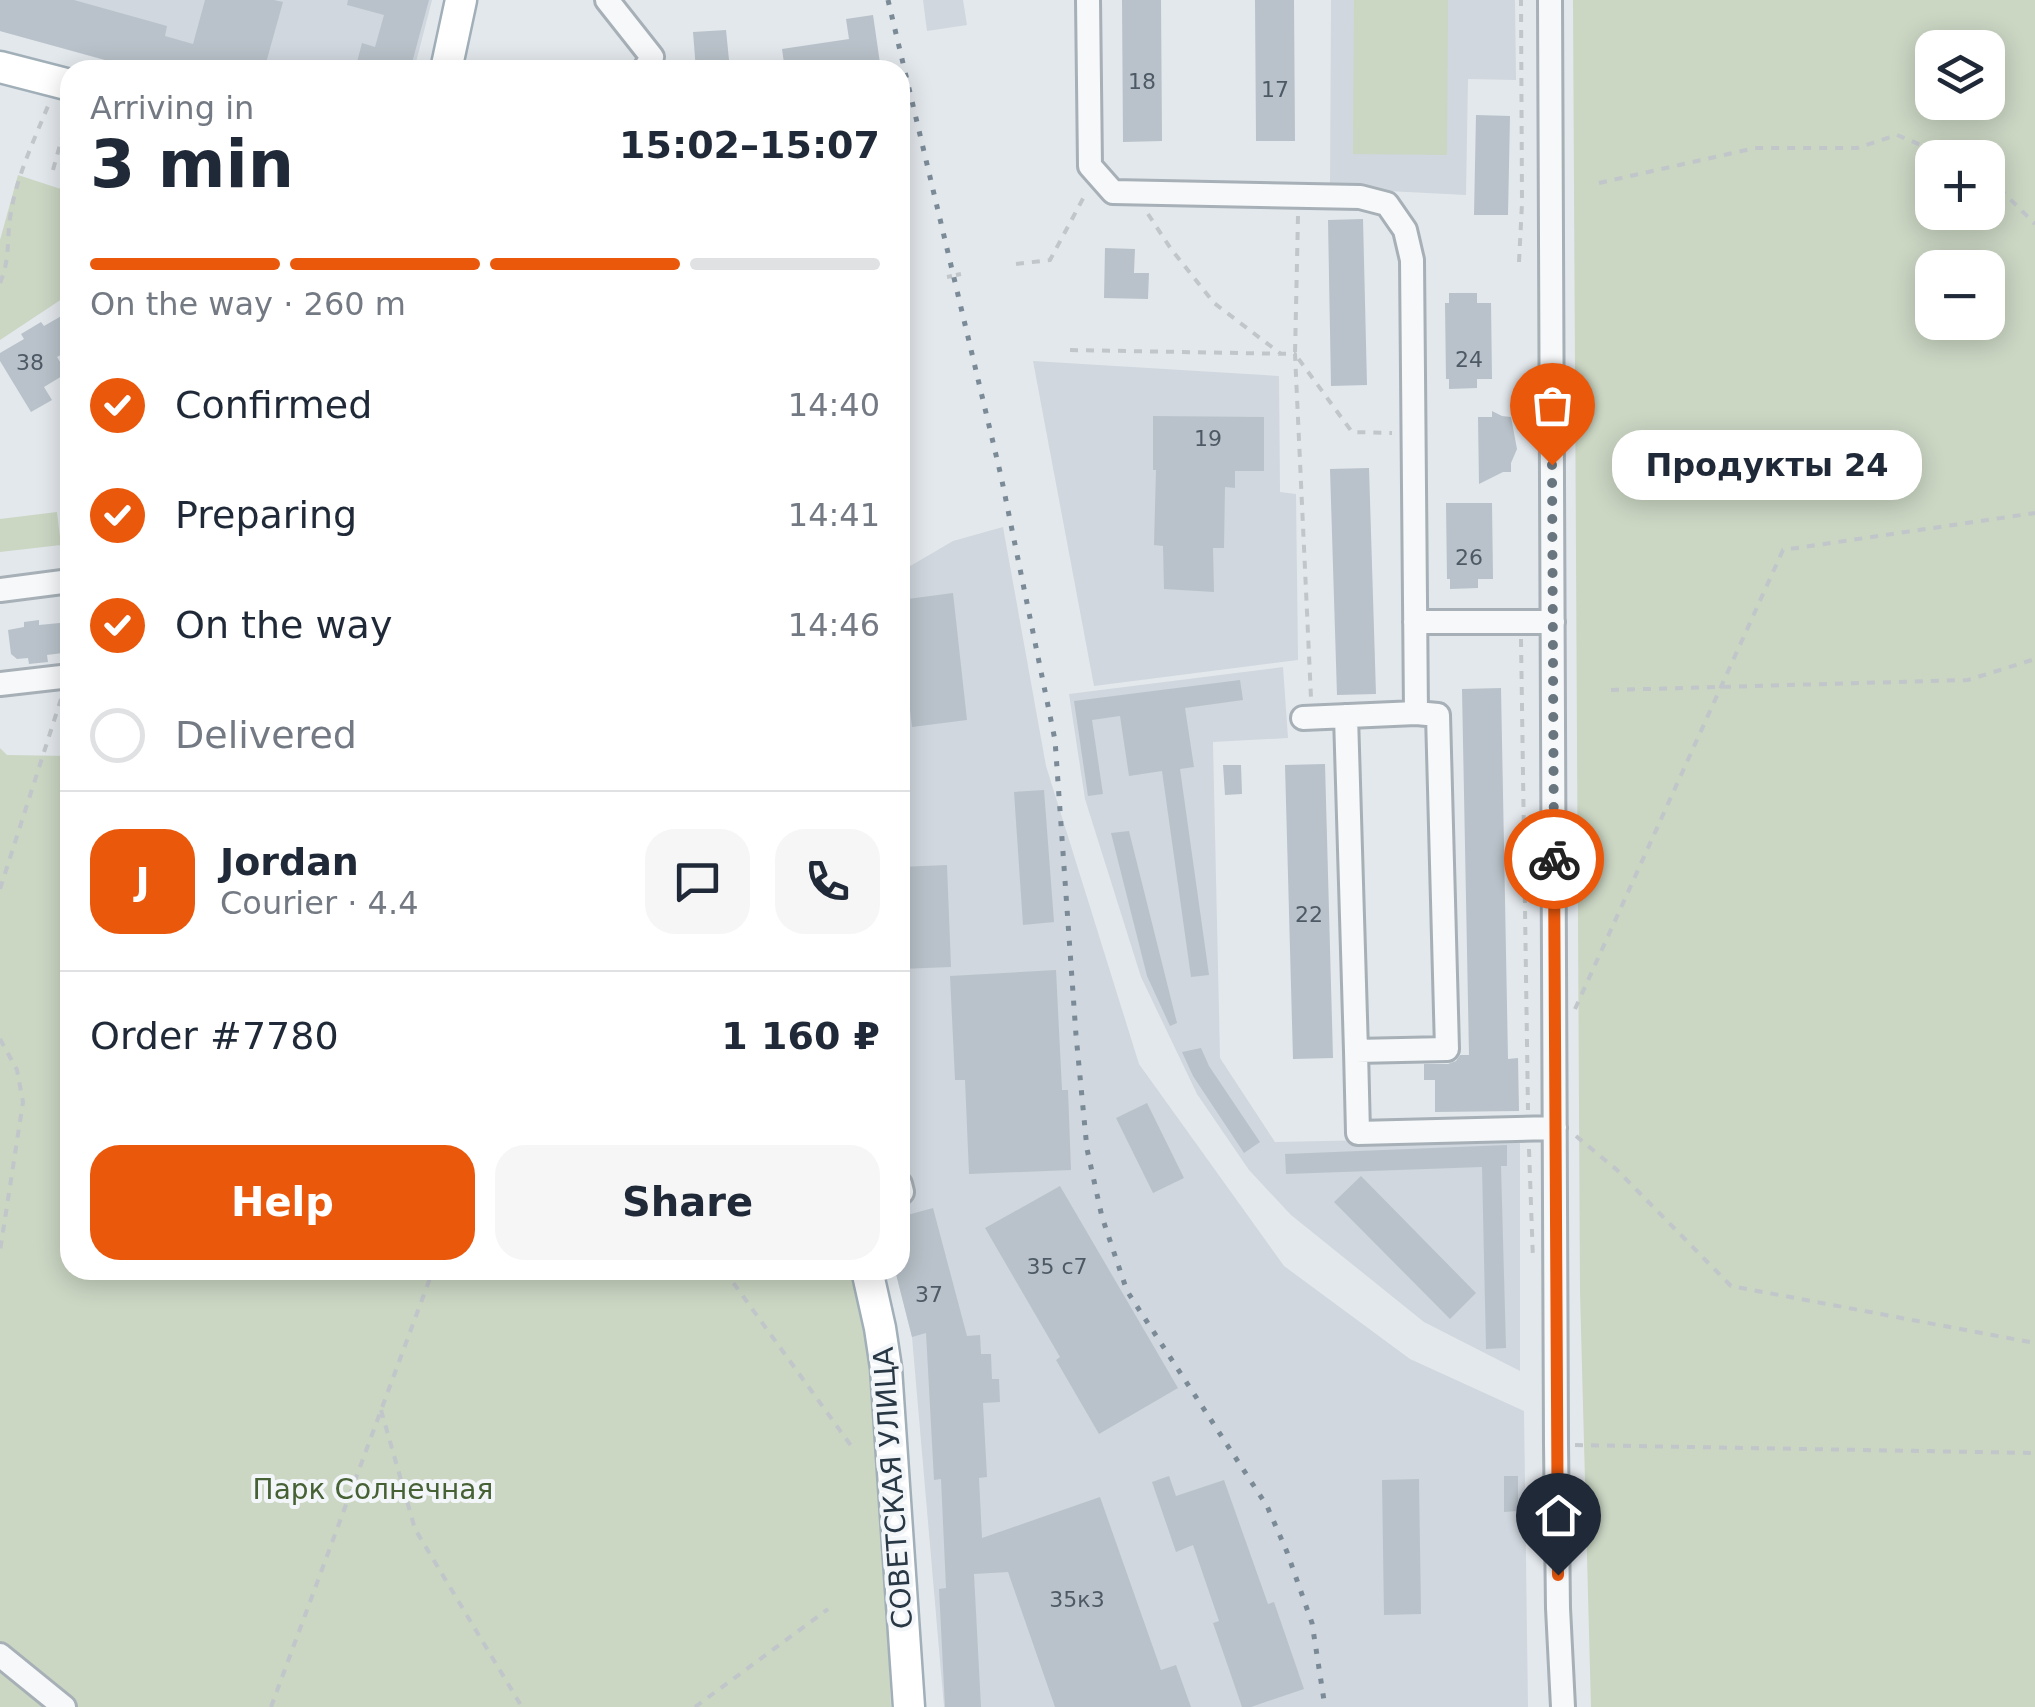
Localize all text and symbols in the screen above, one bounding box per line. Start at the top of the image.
map controls [1915,30,2005,340]
button: layers [1915,30,2005,120]
house number: 18 [1128,69,1156,94]
house number: 17 [1261,77,1289,102]
text: Arriving in [90,89,254,127]
text: 15:02–15:07 [619,123,880,167]
text: 3 min [90,127,294,202]
button: + [1915,140,2005,230]
button: − [1915,250,2005,340]
text: On the way · 260 m [90,285,406,323]
house number: 24 [1455,347,1483,372]
house number: 38 [16,350,44,375]
pin [1510,363,1595,466]
icon: check [90,378,145,433]
icon: bag [1525,378,1580,433]
text: Confirmed [175,383,372,427]
text: 14:40 [788,386,880,424]
house number: 19 [1194,426,1222,451]
callout: Продукты 24 [1612,430,1922,500]
text: Продукты 24 [1645,446,1889,484]
icon: check [90,488,145,543]
text: Preparing [175,493,357,537]
text: 14:41 [788,496,880,534]
house number: 26 [1455,545,1483,570]
icon: check [90,598,145,653]
text: On the way [175,603,392,647]
text: 14:46 [788,606,880,644]
text: Delivered [175,713,357,757]
courier [1504,809,1604,909]
button: chat [645,829,750,934]
button: phone [775,829,880,934]
icon: bike [1527,832,1582,887]
text: Jordan [220,840,359,884]
text: J [135,859,150,903]
text: Courier · 4.4 [220,884,419,922]
house number: 22 [1295,902,1323,927]
text: Order #7780 [90,1014,339,1058]
text: 1 160 ₽ [721,1014,880,1058]
button: Help [90,1145,475,1260]
button: Share [495,1145,880,1260]
house number: 35 с7 [1026,1254,1088,1279]
house number: 37 [915,1282,943,1307]
street label: СОВЕТСКАЯ УЛИЦА [867,1346,919,1630]
park label: Парк Солнечная [253,1473,493,1506]
pin [1516,1473,1601,1576]
icon: home [1531,1488,1586,1543]
house number: 35к3 [1049,1587,1105,1612]

